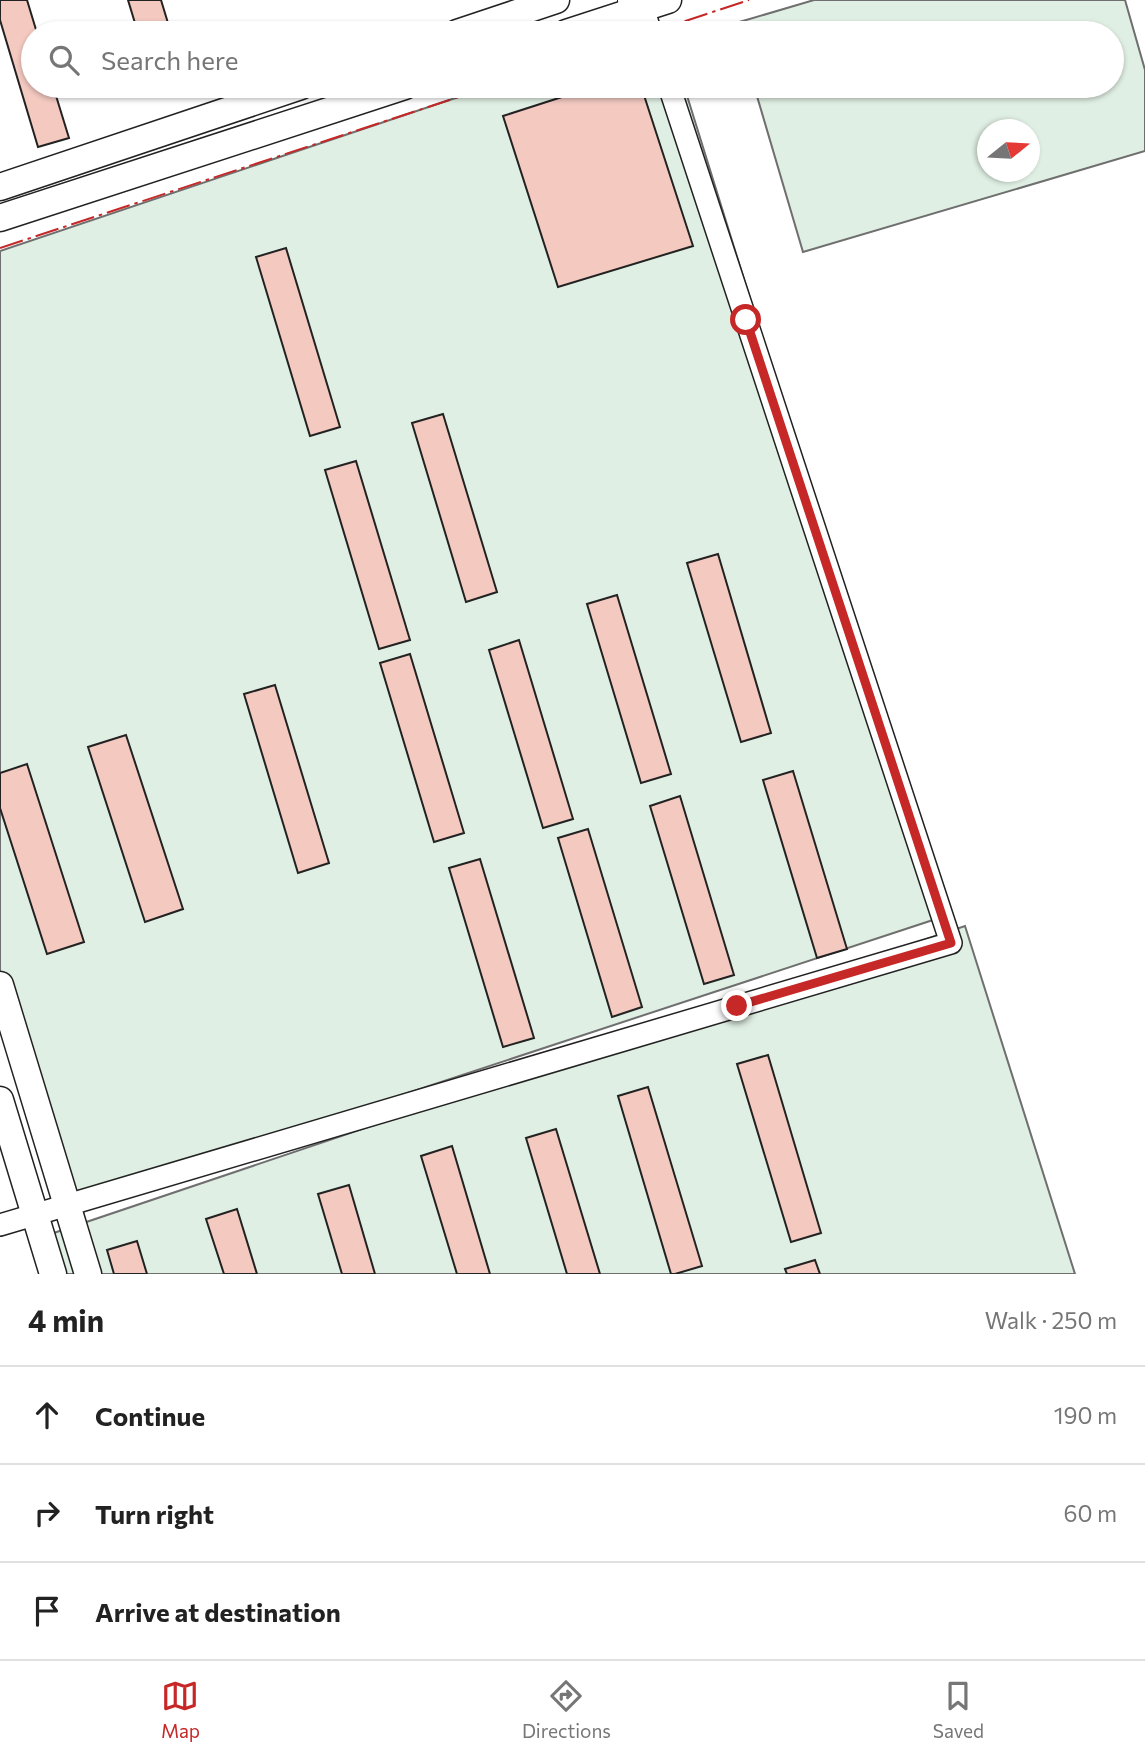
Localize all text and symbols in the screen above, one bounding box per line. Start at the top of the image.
search box [21,21,1124,98]
icon: search [45,41,83,79]
text: Search here [101,44,239,75]
north arrow [977,119,1040,182]
route start [730,304,761,335]
route end [721,990,752,1021]
text: 4 min [28,1301,104,1338]
text: Walk · 250 m [985,1306,1117,1334]
icon: ahead [28,1396,66,1434]
text: Continue [95,1400,205,1431]
text: 190 m [1054,1401,1117,1429]
icon: right [28,1494,66,1532]
text: Turn right [95,1498,214,1529]
text: 60 m [1064,1499,1117,1527]
icon: arrive [28,1592,66,1630]
text: Arrive at destination [95,1596,341,1627]
tab: Map [161,1677,200,1742]
tab: Directions [522,1677,611,1742]
tab: Saved [933,1677,984,1742]

